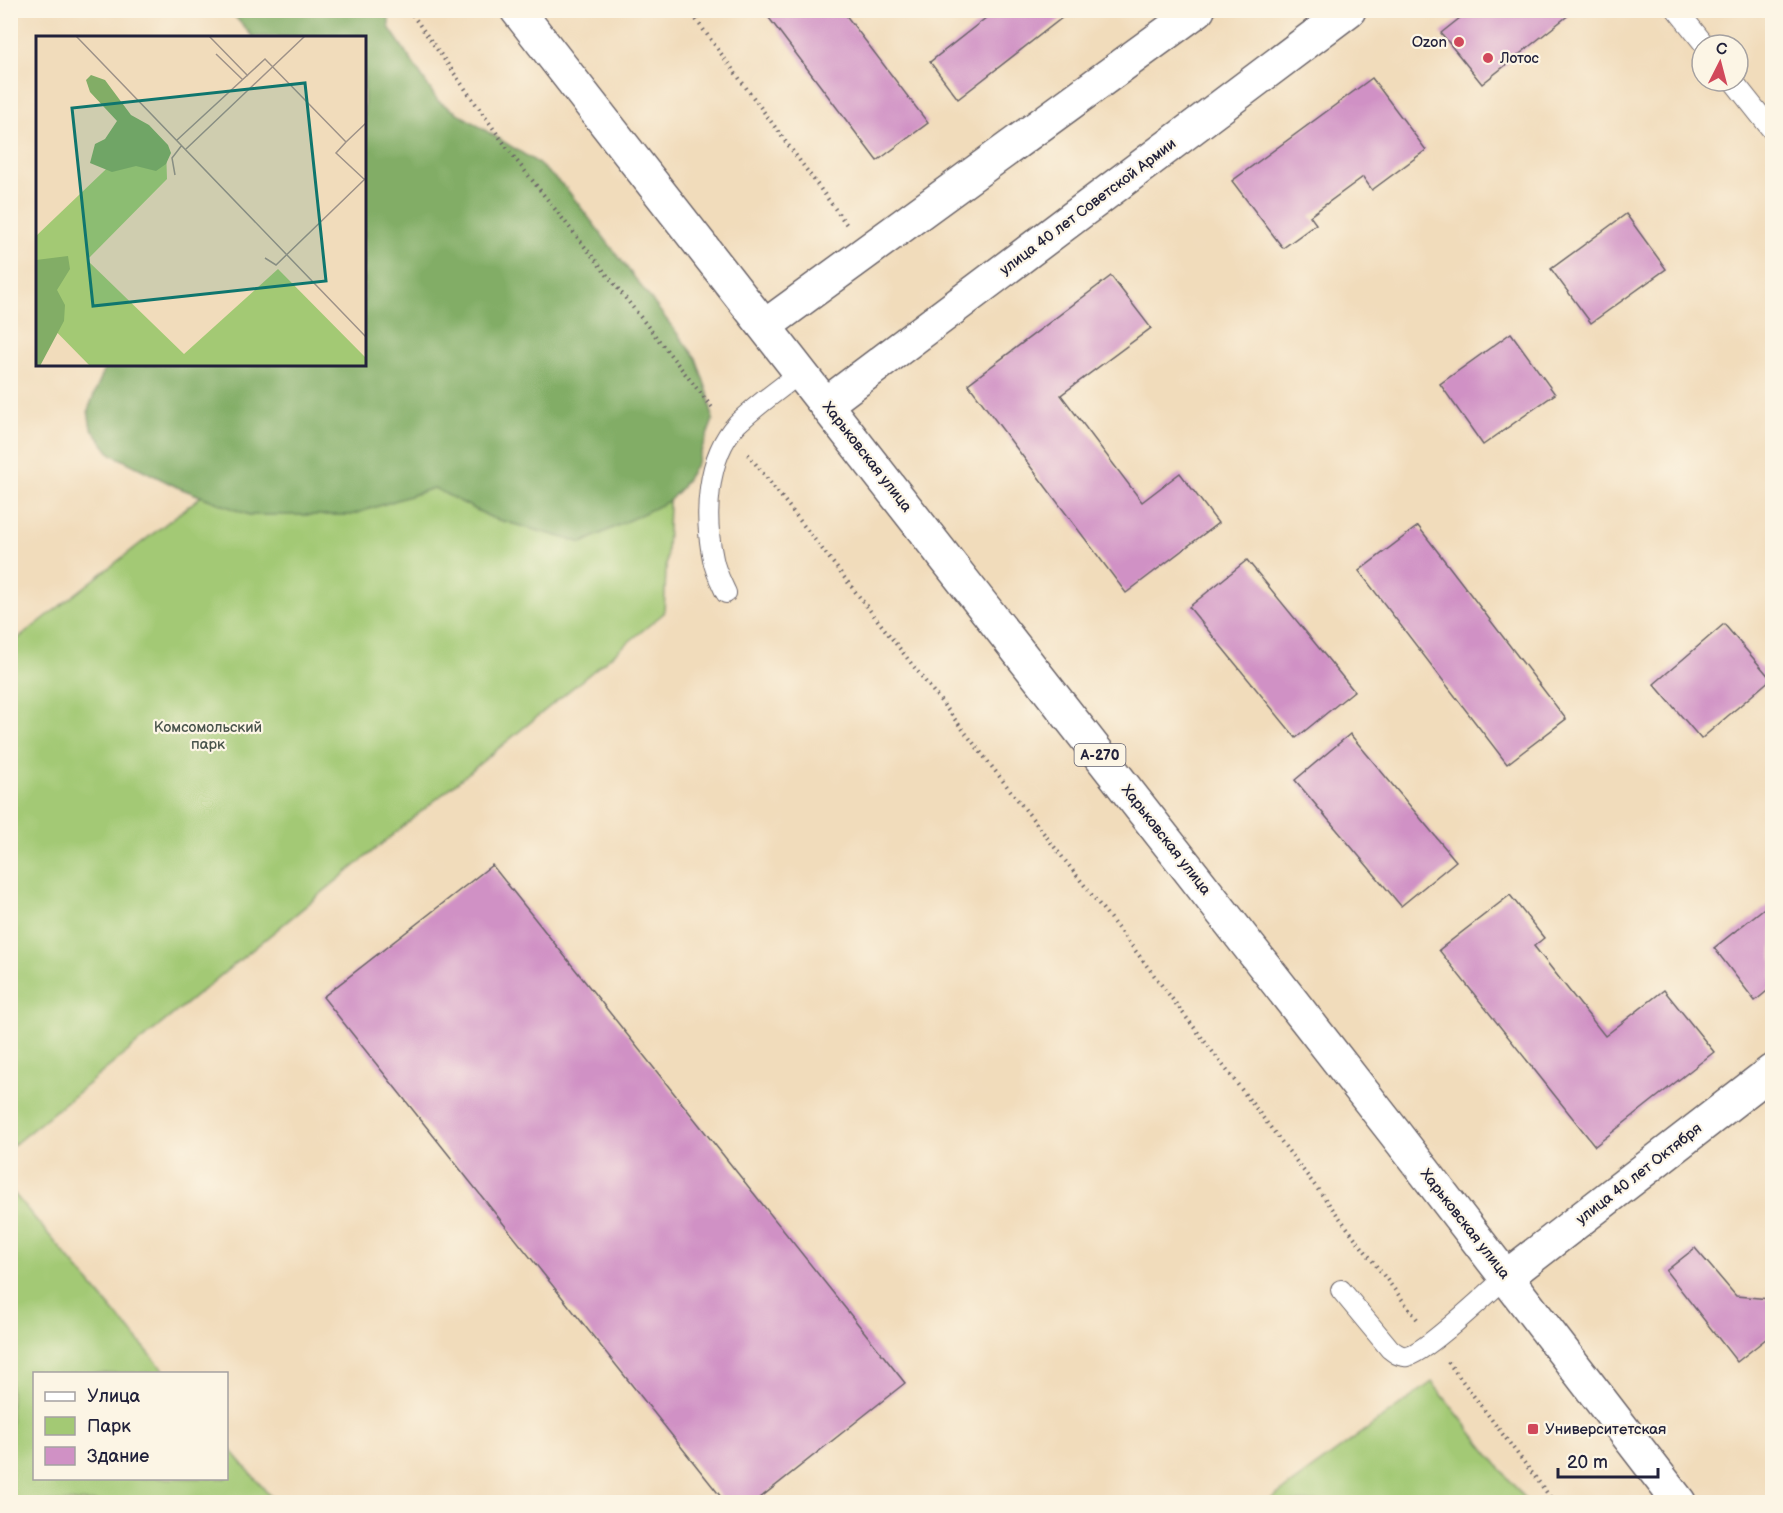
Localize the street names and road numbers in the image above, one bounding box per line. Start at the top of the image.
street label: улица 40 лет Советской Армии [996,134,1180,280]
street label: Харьковская улица [818,398,916,516]
road number: А-270 [1074,744,1126,766]
street label: Харьковская улица [1117,781,1215,899]
street label: улица 40 лет Октября [1572,1119,1706,1229]
street label: Харьковская улица [1416,1165,1514,1283]

